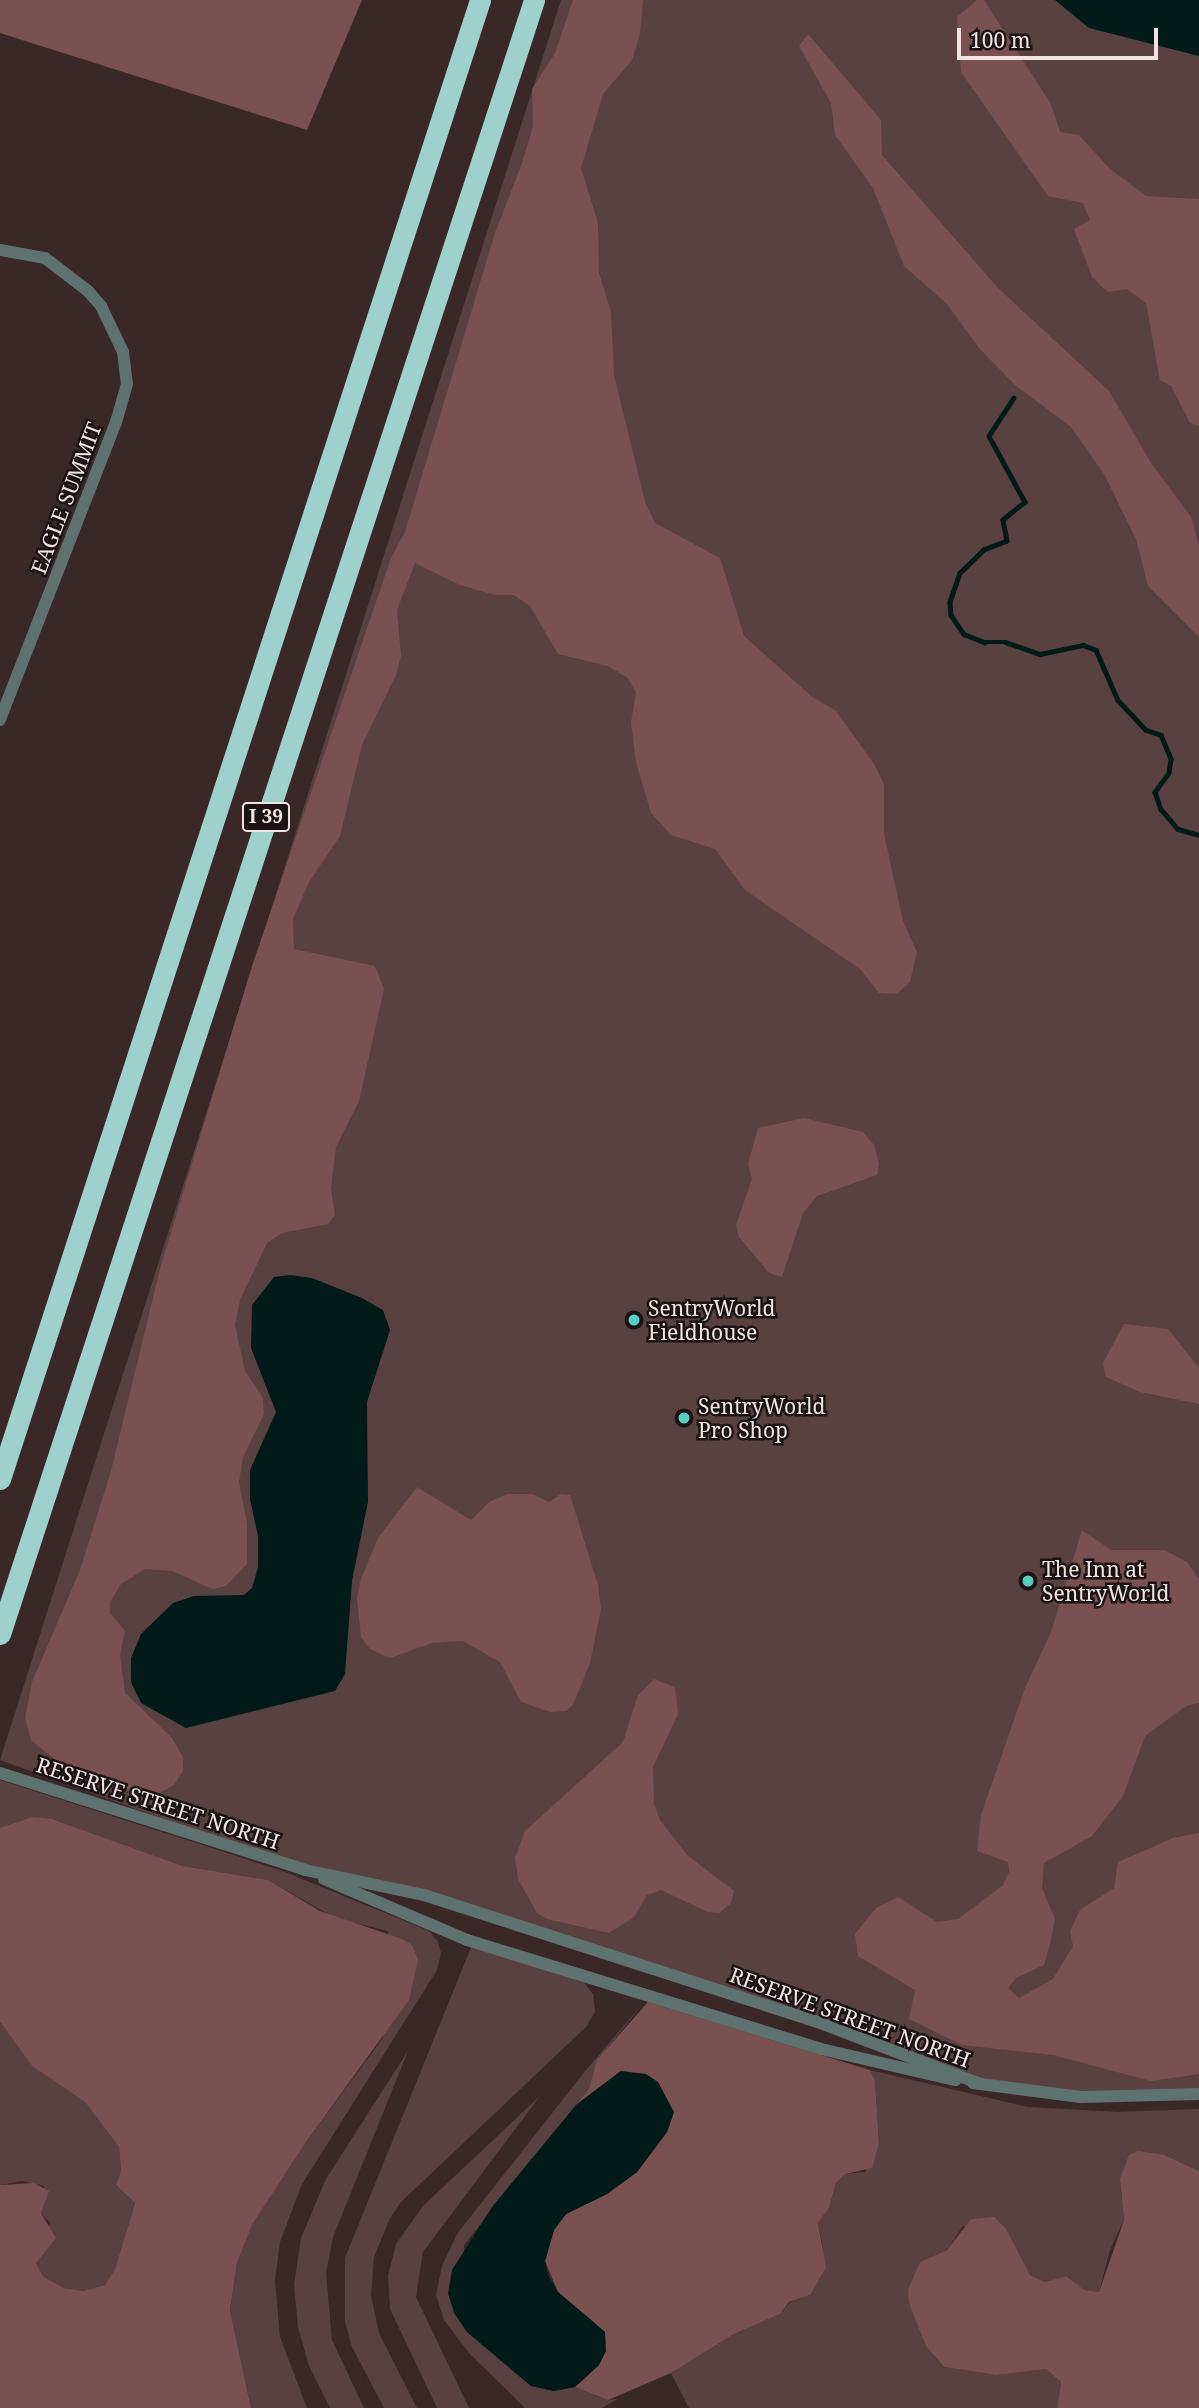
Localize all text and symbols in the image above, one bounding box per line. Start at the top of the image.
scale bar [961,14,1162,58]
text: 100 m [970,26,1031,54]
street label: EAGLE SUMMIT [25,419,107,577]
road number: I 39 [242,802,290,832]
place label: SentryWorld Fieldhouse [648,1295,775,1345]
marker: SentryWorld Fieldhouse [626,1312,642,1328]
place label: SentryWorld Pro Shop [698,1393,825,1443]
marker: SentryWorld Pro Shop [676,1410,692,1426]
place label: The Inn at SentryWorld [1042,1556,1169,1606]
marker: The Inn at SentryWorld [1020,1573,1036,1589]
street label: RESERVE STREET NORTH [33,1752,283,1854]
street label: RESERVE STREET NORTH [726,1962,974,2072]

